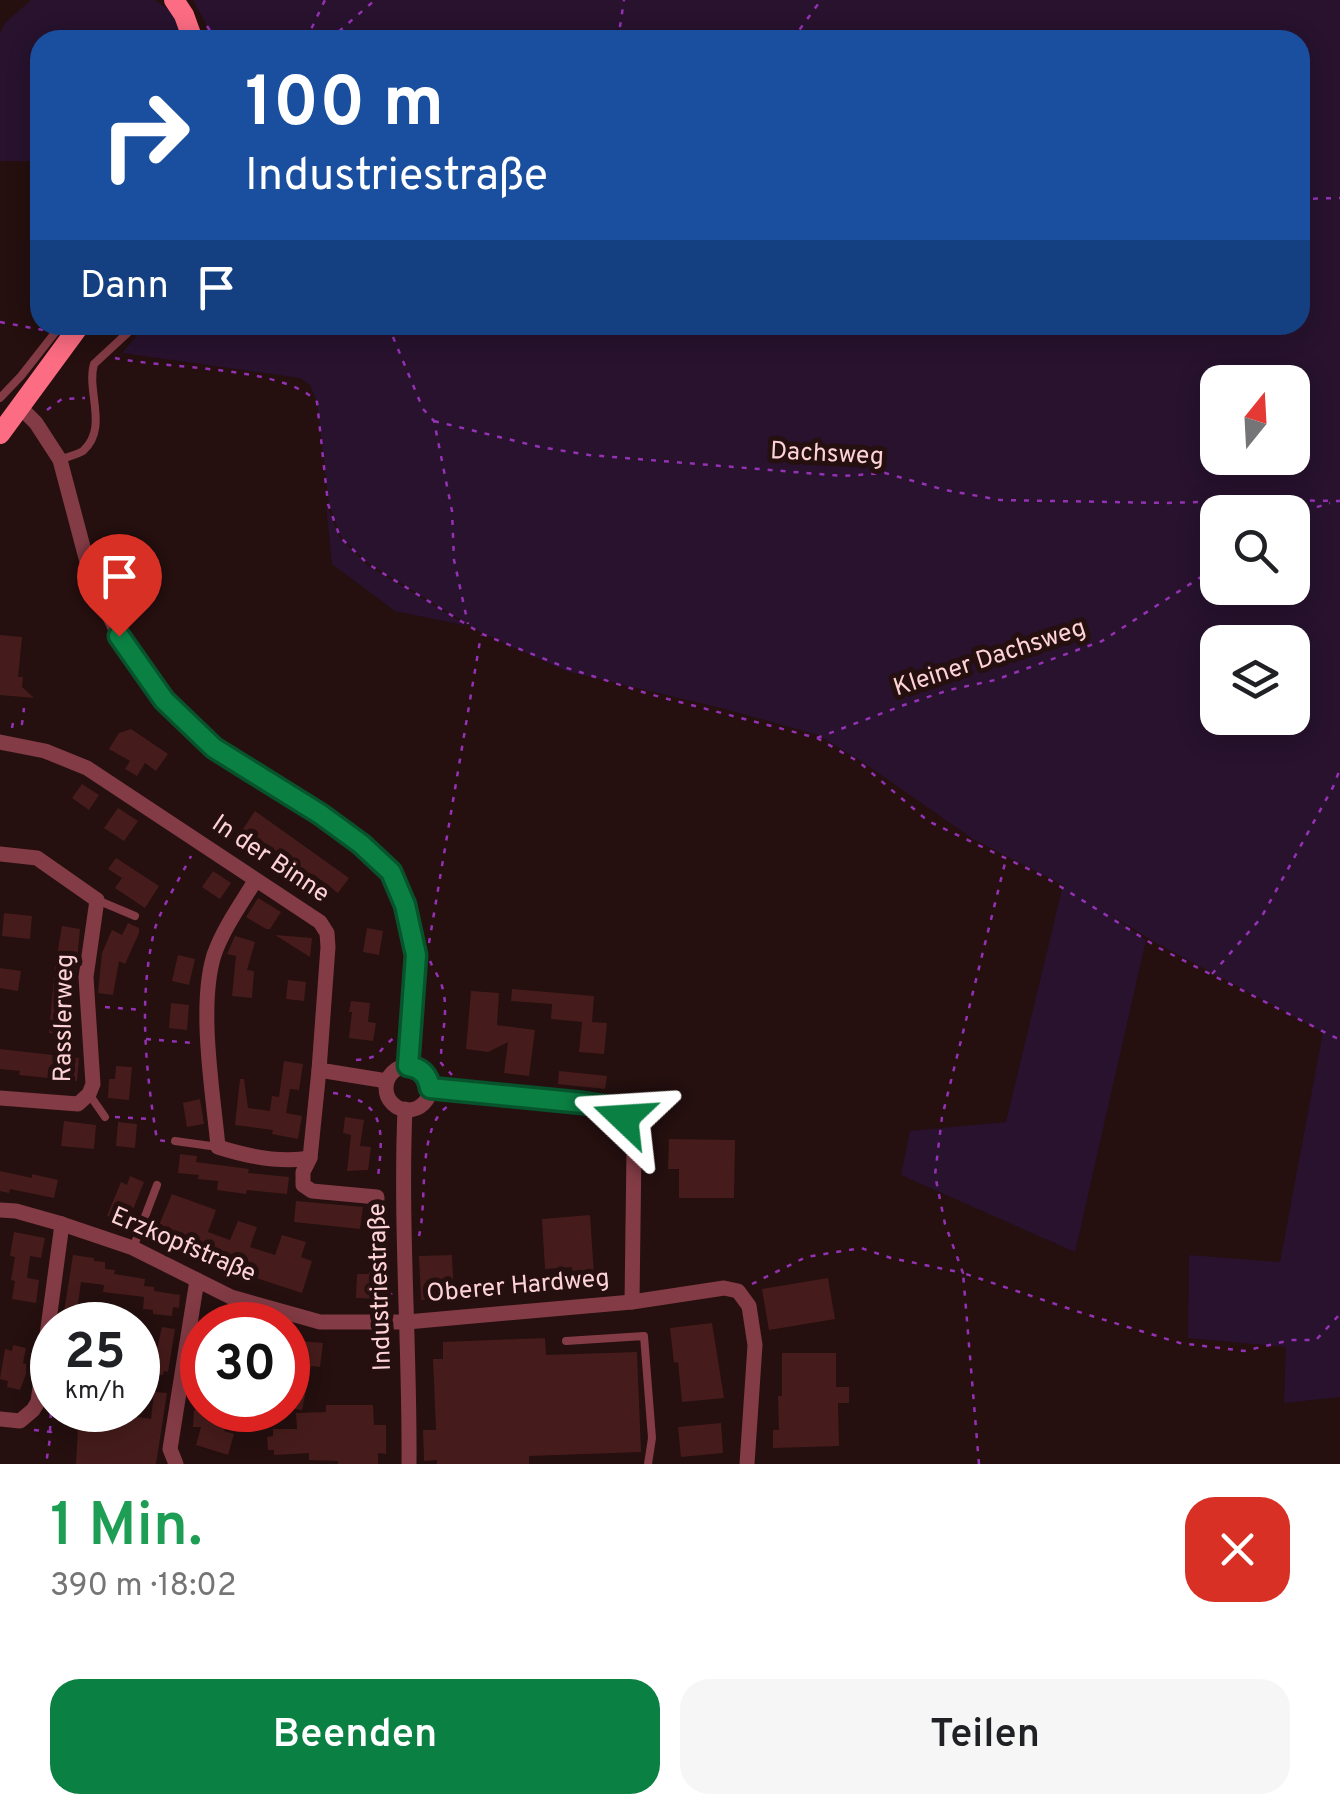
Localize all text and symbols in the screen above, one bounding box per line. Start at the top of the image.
text: 100 m [245,62,444,151]
icon: right [80,70,210,200]
text: Industriestraße [245,149,548,206]
icon: arrive [189,260,244,315]
text: Dann [80,263,169,312]
north arrow [1200,365,1310,475]
map controls [1200,365,1310,735]
street label: Dachsweg [769,436,885,474]
button: search [1200,495,1310,605]
pin [77,534,162,637]
icon: arrive [92,549,147,604]
street label: Kleiner Dachsweg [890,613,1090,705]
button: layers [1200,625,1310,735]
street label: In der Binne [205,809,335,911]
street label: Rasslerweg [48,953,82,1083]
position arrow [572,1066,676,1170]
street label: Erzkopfstraße [106,1201,260,1291]
street label: Industriestraße [362,1202,400,1372]
street label: Oberer Hardweg [425,1263,611,1311]
speed limit sign: 30 [180,1302,310,1432]
text: 25 [64,1323,126,1386]
text: km/h [65,1376,125,1408]
text: 1 Min. [50,1491,203,1567]
button: close [1185,1497,1290,1602]
text: 390 m · 18:02 [50,1567,237,1607]
button: Beenden [50,1679,660,1794]
button: Teilen [680,1679,1290,1794]

